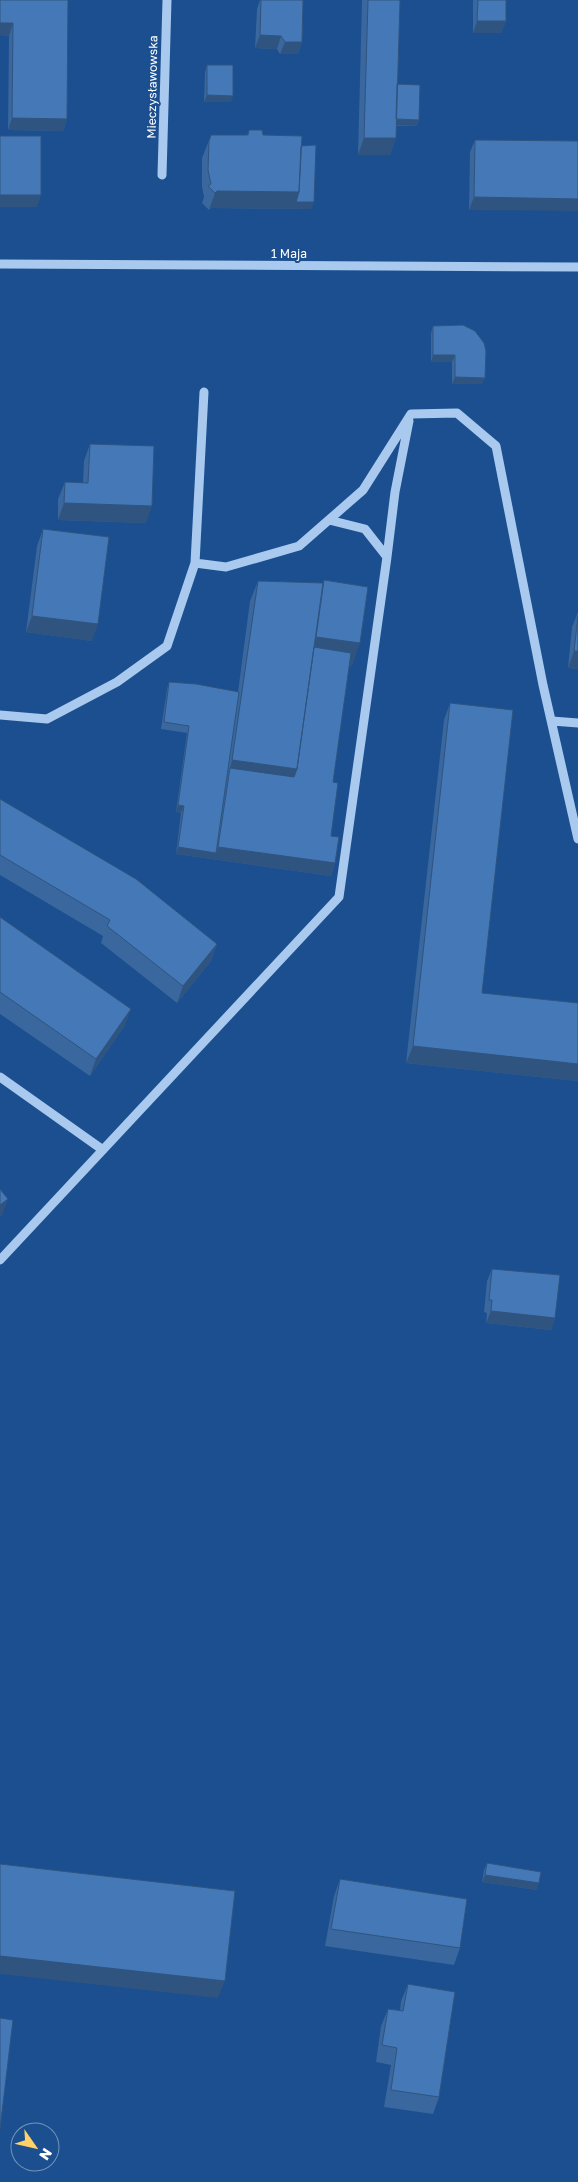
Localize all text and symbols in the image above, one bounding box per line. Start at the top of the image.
street label: Mieczysławowska [144,35,160,139]
street label: 1 Maja [271,246,307,261]
north arrow [10,2122,60,2172]
text: N [36,2145,56,2164]

